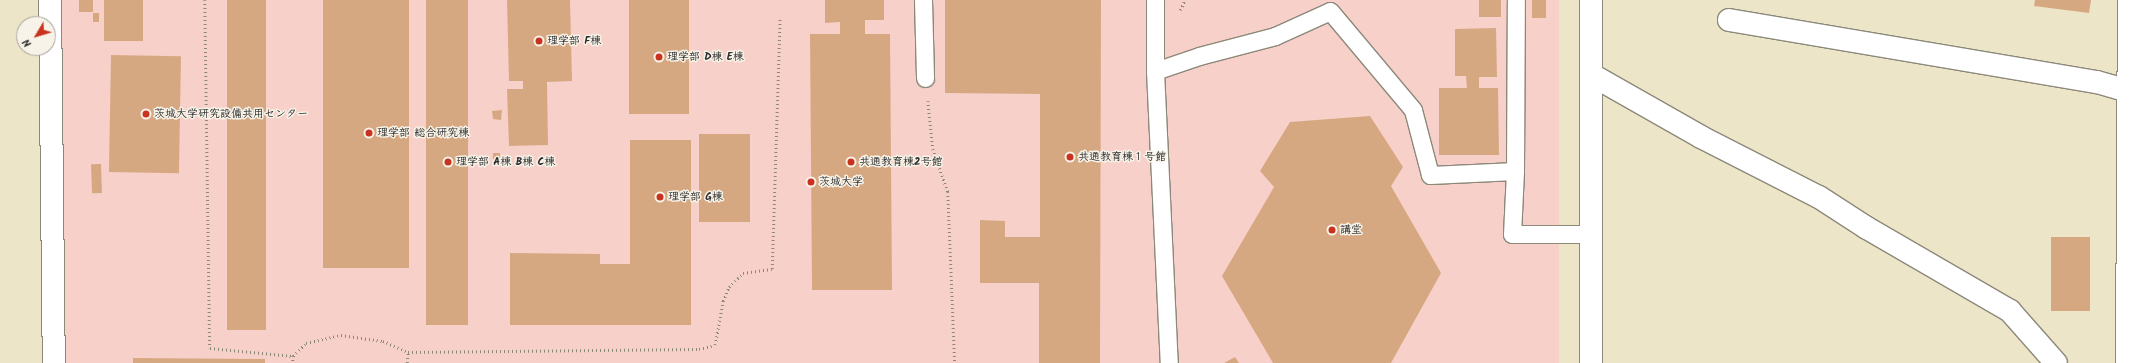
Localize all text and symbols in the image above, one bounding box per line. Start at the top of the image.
north arrow [16,16,56,56]
text: N [18,34,37,51]
place label: 理学部 F棟 [547,34,601,48]
marker: 理学部 F棟 [534,36,544,46]
place label: 理学部 D棟 E棟 [667,50,744,64]
marker: 理学部 D棟 E棟 [654,52,664,62]
place label: 茨城大学研究設備共用センター [154,107,308,121]
marker: 茨城大学研究設備共用センター [141,109,151,119]
place label: 理学部 総合研究棟 [377,126,469,140]
marker: 理学部 総合研究棟 [364,128,374,138]
place label: 共通教育棟１号館 [1078,150,1166,164]
marker: 共通教育棟１号館 [1065,152,1075,162]
place label: 理学部 A棟 B棟 C棟 [456,155,555,169]
place label: 共通教育棟2号館 [859,155,942,169]
marker: 理学部 A棟 B棟 C棟 [443,157,453,167]
marker: 共通教育棟2号館 [846,157,856,167]
place label: 茨城大学 [819,175,863,189]
marker: 茨城大学 [806,177,816,187]
place label: 理学部 G棟 [668,190,723,204]
marker: 理学部 G棟 [655,192,665,202]
place label: 講堂 [1340,223,1362,237]
marker: 講堂 [1327,225,1337,235]

